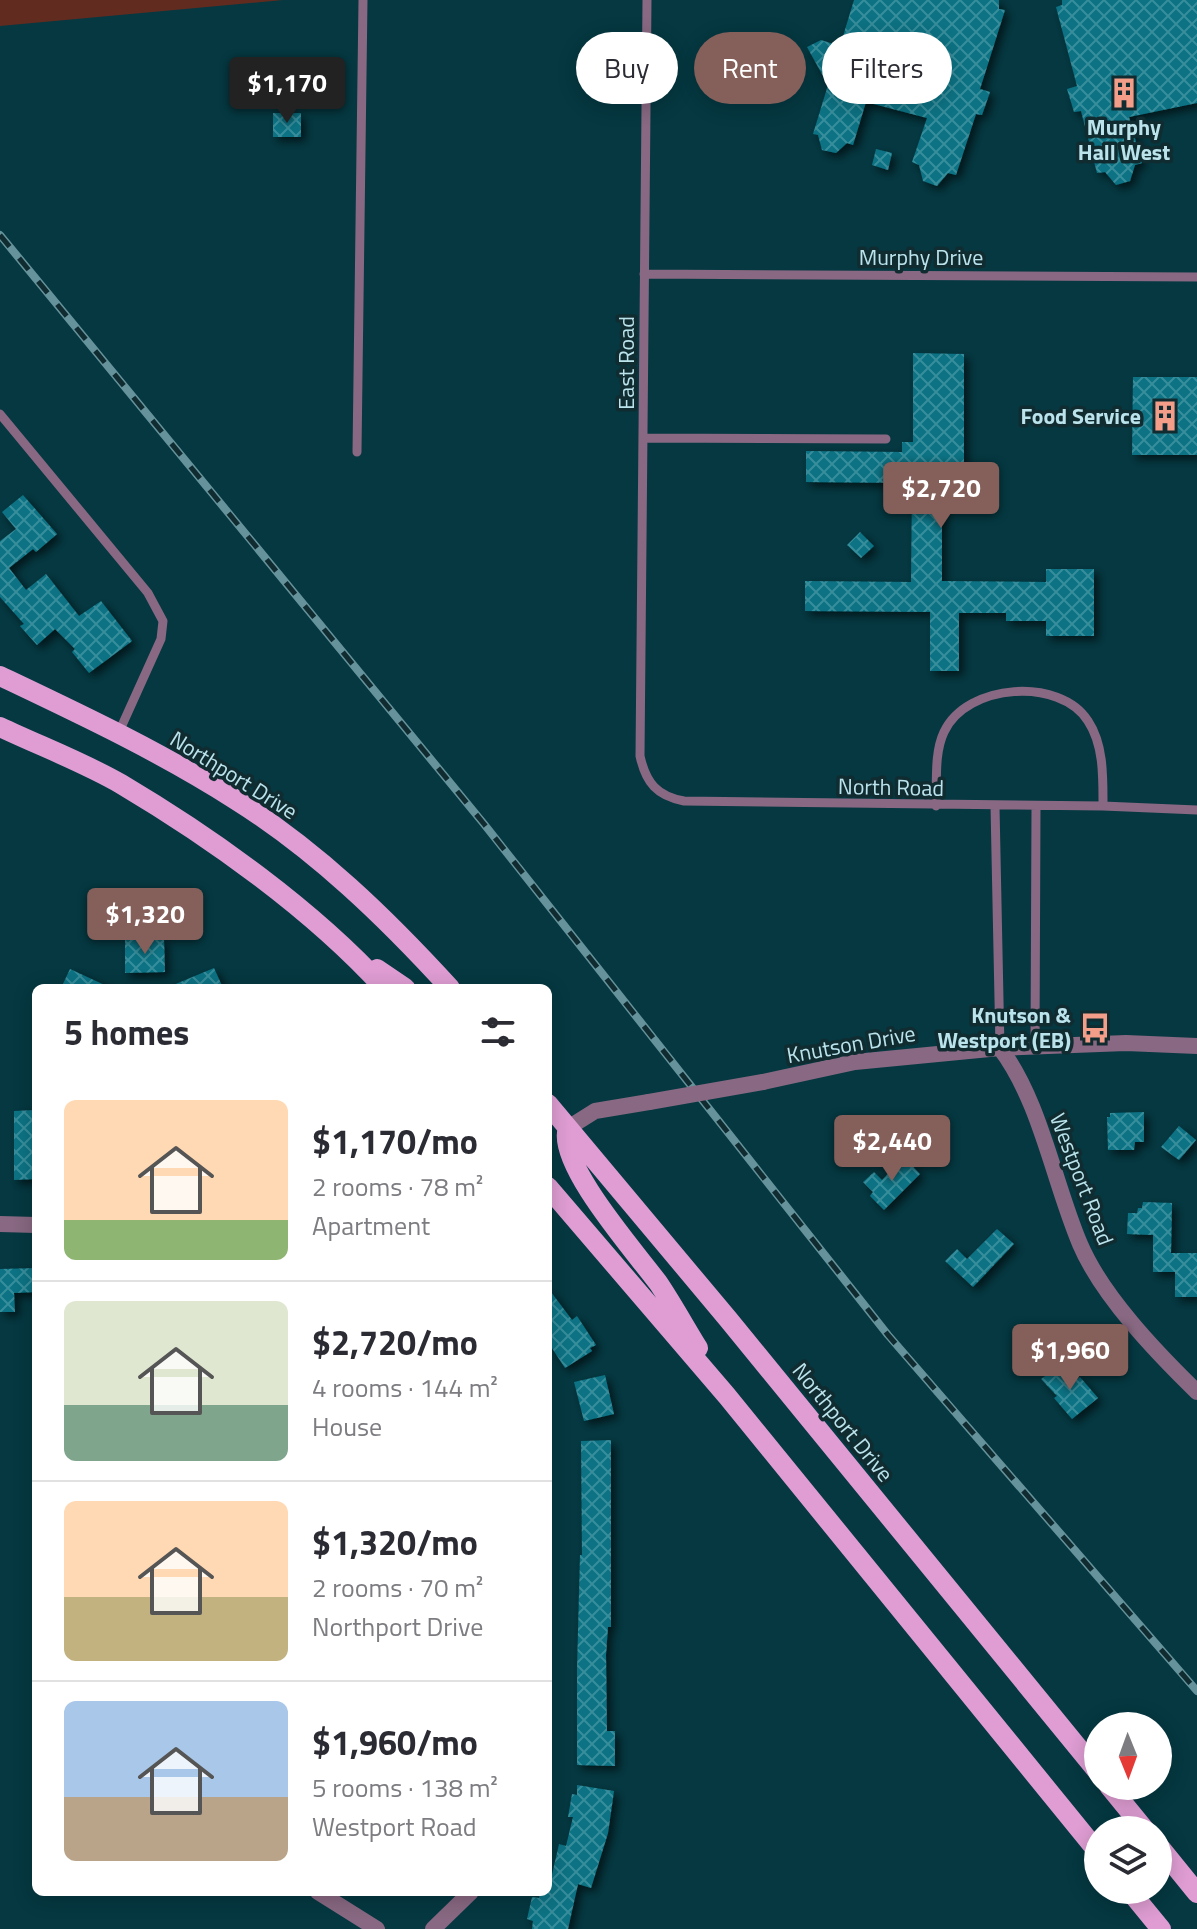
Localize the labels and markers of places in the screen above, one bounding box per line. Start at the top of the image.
pin: $1,170 [222,57,352,125]
building icon: Murphy Hall West [1107,76,1141,110]
place label: Murphy Hall West [1078,110,1170,169]
place label: Food Service [1020,399,1141,433]
building icon: Food Service [1148,399,1182,433]
pin: $2,720 [876,462,1006,530]
pin: $1,320 [80,888,210,956]
place label: Knutson & Westport (EB) [938,998,1072,1057]
bus stop icon: Knutson & Westport (EB) [1078,1011,1112,1045]
pin: $2,440 [827,1115,957,1183]
pin: $1,960 [1005,1324,1135,1392]

